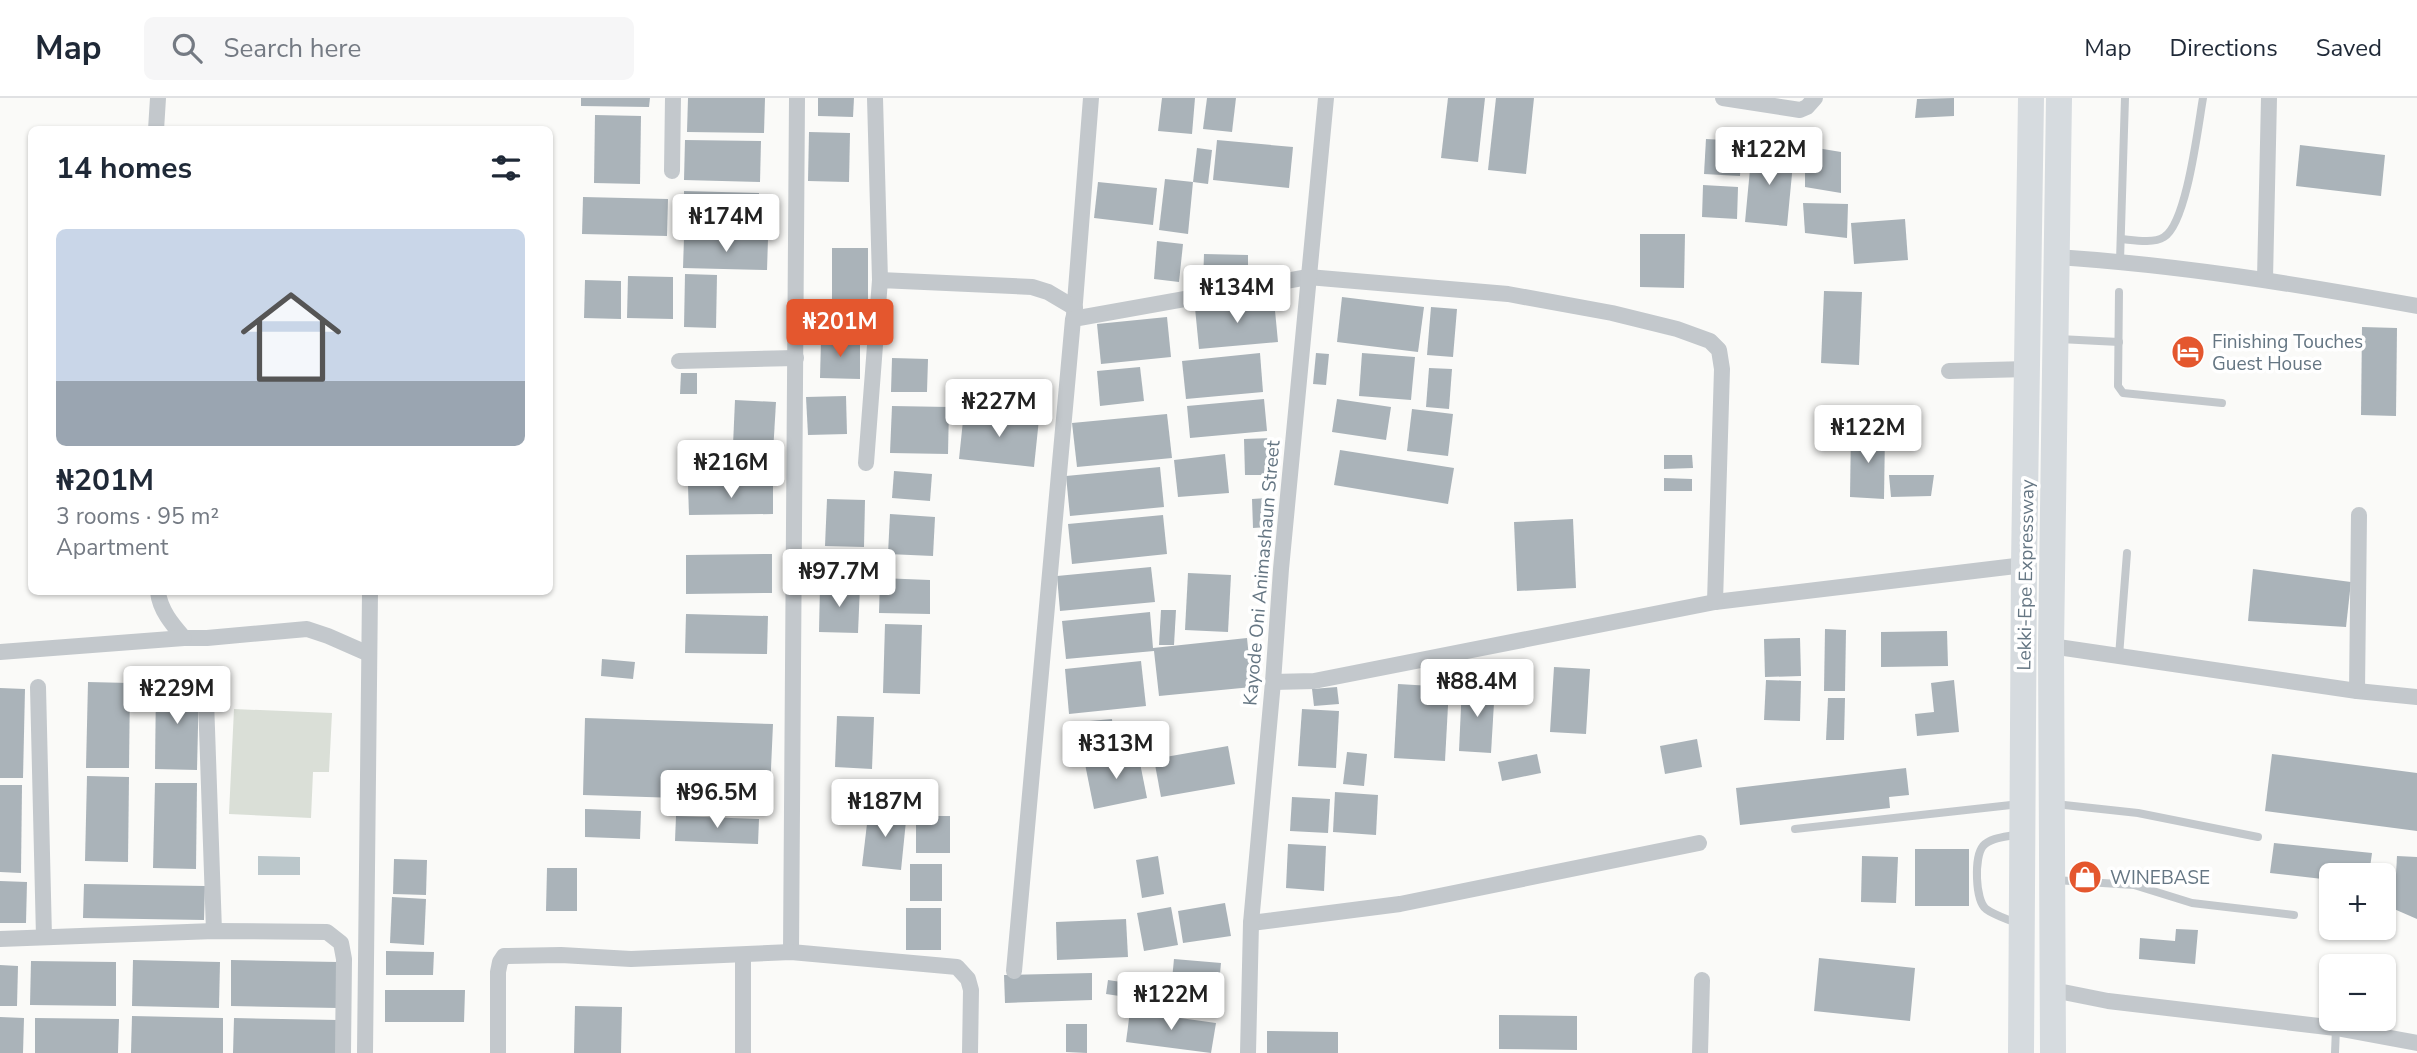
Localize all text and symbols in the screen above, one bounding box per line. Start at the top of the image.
search box [144,17,634,80]
text: Map [35,26,102,71]
icon: search [168,29,206,67]
text: Search here [224,31,361,66]
text: Map [2084,32,2131,64]
text: Directions [2169,32,2278,64]
text: Saved [2316,32,2382,64]
pin: ₦122M [1720,127,1818,187]
text: ₦122M [1731,134,1807,165]
text: 14 homes [56,148,192,189]
icon: filters [487,149,525,187]
pin: ₦174M [677,194,775,254]
text: ₦174M [688,201,764,232]
pin: ₦134M [1188,266,1286,325]
text: ₦134M [1199,272,1275,303]
icon: home [228,274,354,400]
pin: ₦201M [791,300,889,359]
text: ₦201M [802,306,878,337]
place label: Finishing Touches Guest House [2212,329,2363,377]
hotel icon: Finishing Touches Guest House [2169,333,2207,371]
pin: ₦227M [950,380,1048,439]
text: ₦227M [961,386,1037,417]
pin: ₦122M [1819,406,1917,465]
text: ₦122M [1830,412,1906,443]
street label: Kayode Oni Animashaun Street [1237,439,1287,707]
pin: ₦216M [682,440,780,500]
text: ₦216M [693,447,769,478]
text: ₦201M [56,460,154,501]
street label: Lekki-Epe Expressway [2011,479,2041,671]
text: 3 rooms · 95 m² [56,501,219,532]
text: Apartment [56,532,168,563]
pin: ₦97.7M [782,550,896,609]
text: ₦97.7M [799,556,879,587]
pin: ₦88.4M [1420,660,1534,719]
pin: ₦229M [128,666,226,726]
text: ₦88.4M [1437,666,1517,697]
text: ₦229M [139,673,215,704]
pin: ₦313M [1067,722,1165,781]
text: ₦313M [1078,728,1154,759]
pin: ₦96.5M [660,770,774,830]
text: ₦96.5M [677,777,757,808]
pin: ₦187M [836,780,934,839]
text: ₦187M [847,786,923,817]
shop icon: WINEBASE [2066,858,2104,896]
map controls [2319,863,2396,1031]
button: + [2319,863,2396,940]
place label: WINEBASE [2110,865,2210,891]
button: − [2319,954,2396,1031]
pin: ₦122M [1122,972,1220,1032]
text: ₦122M [1133,979,1209,1010]

